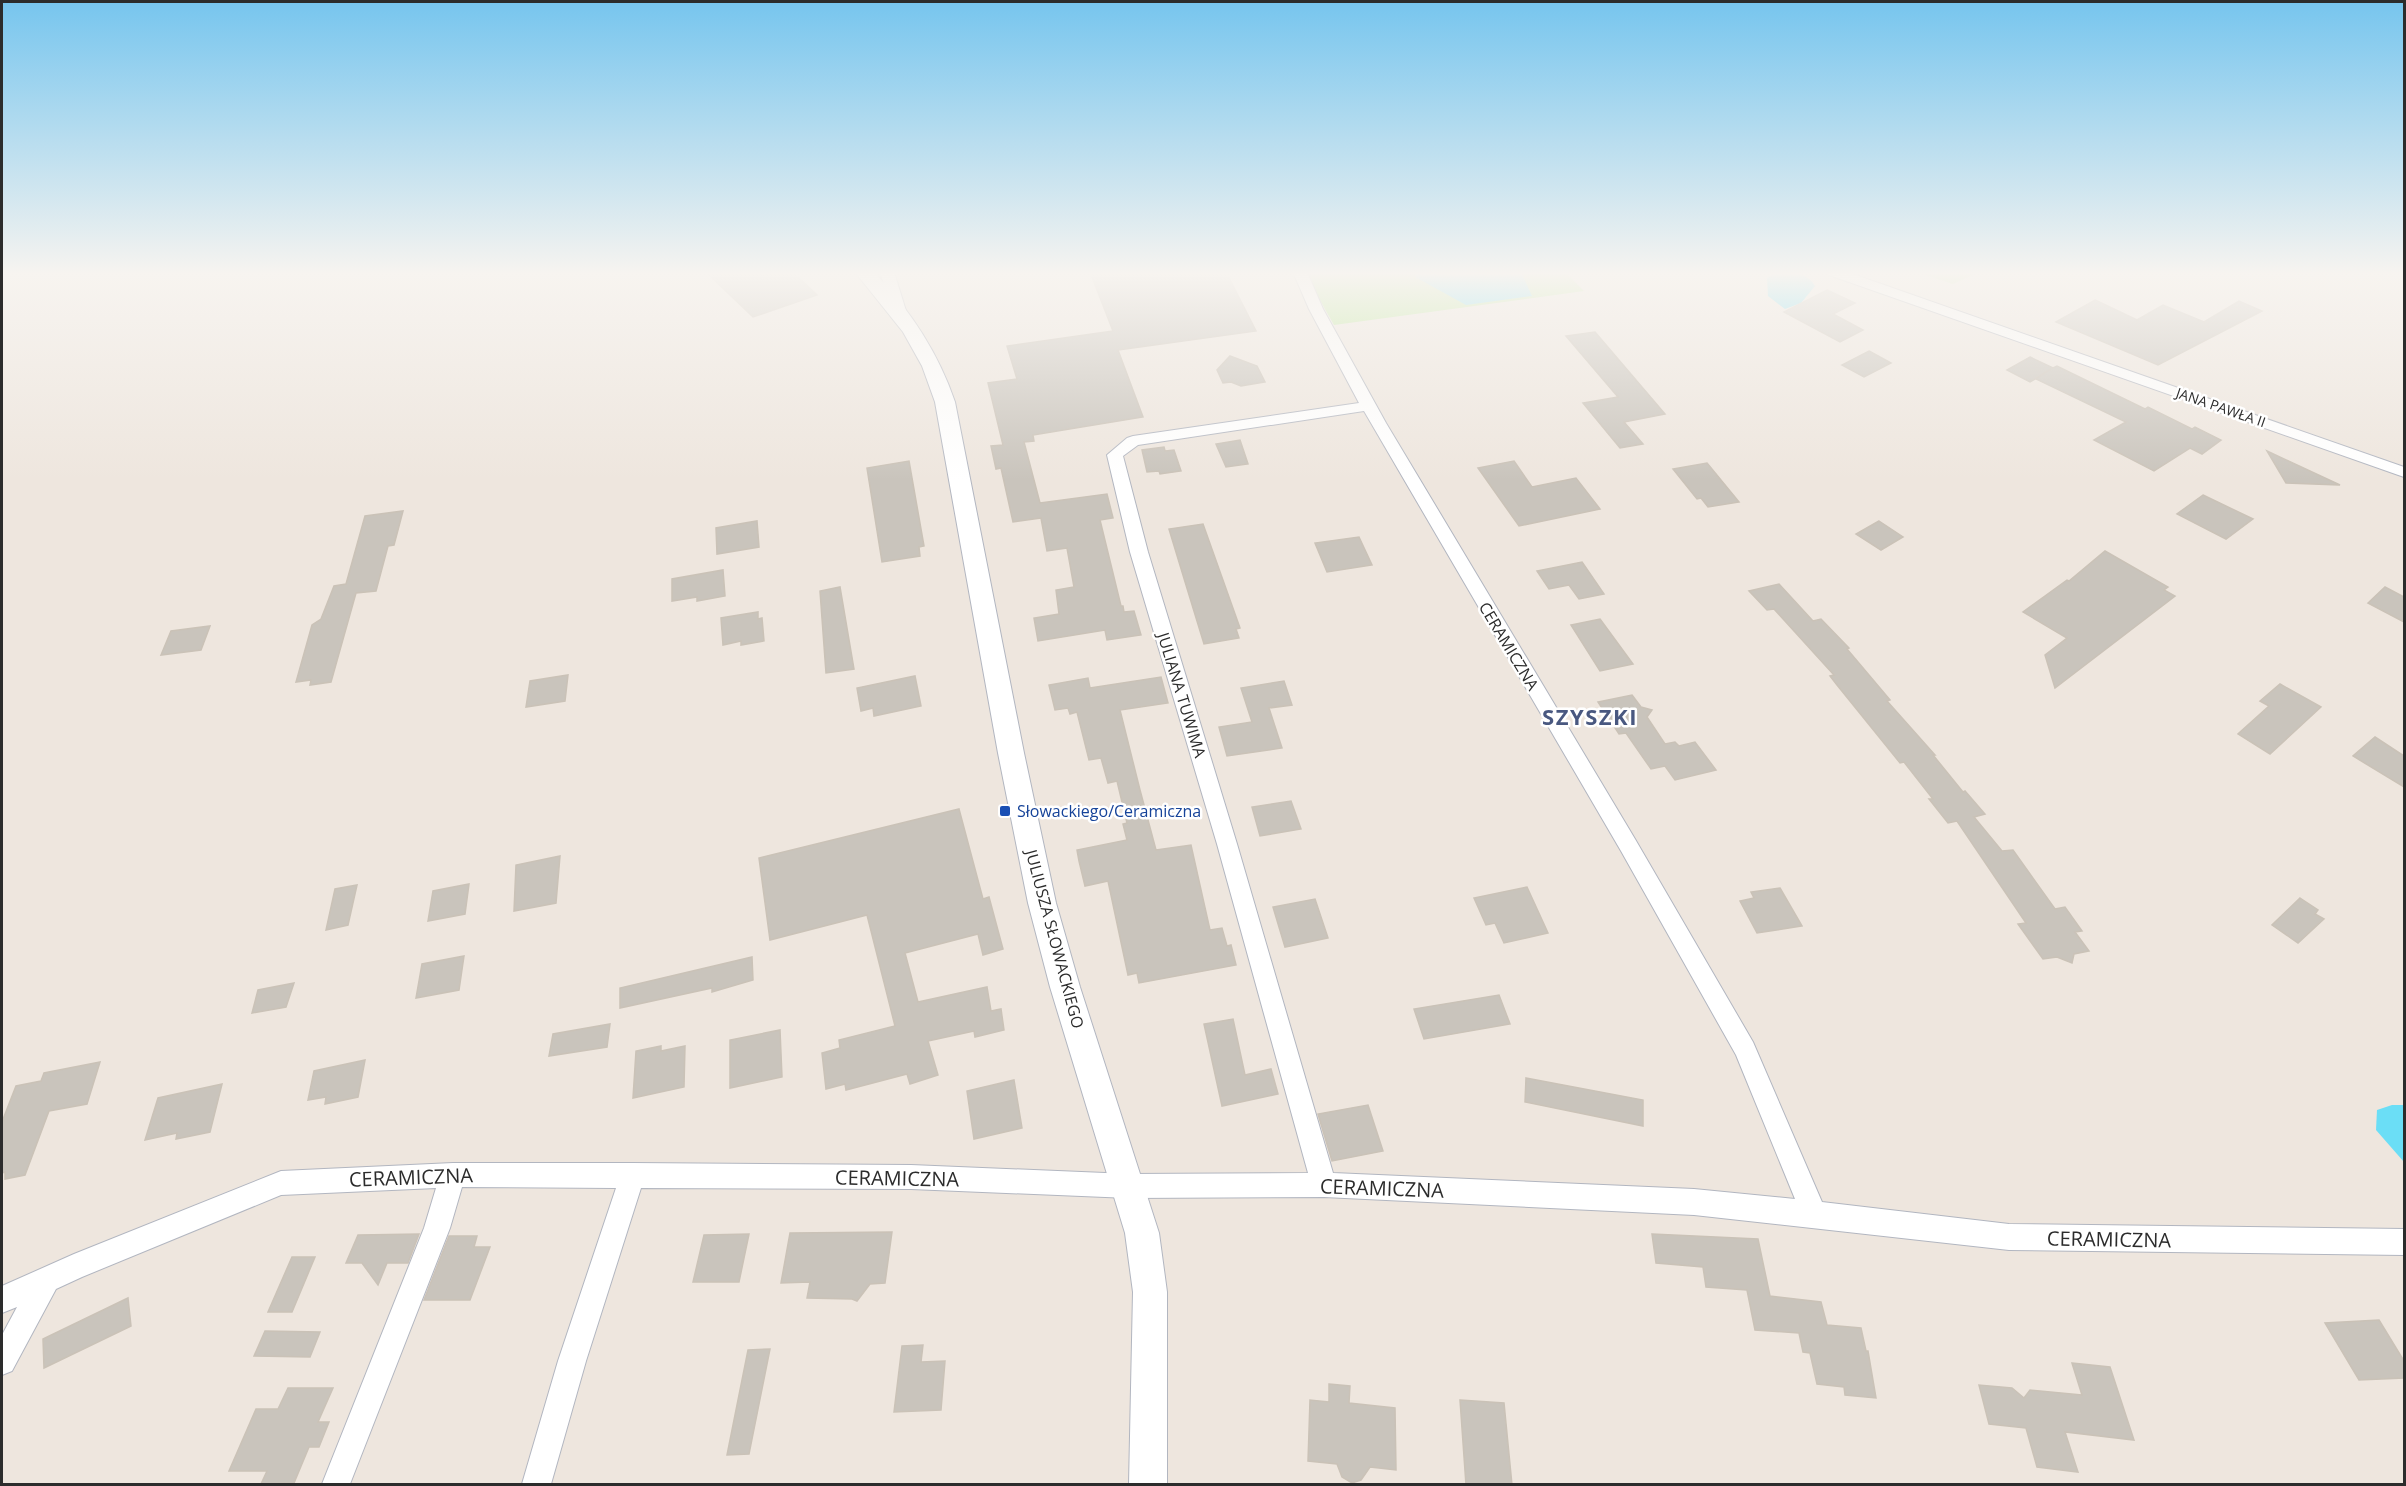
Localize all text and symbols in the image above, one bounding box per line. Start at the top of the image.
street label: JANA PAWŁA II [2172,382,2268,431]
street label: CERAMICZNA [1474,598,1544,695]
street label: JULIANA TUWIMA [1152,628,1212,761]
district label: SZYSZKI [1542,701,1638,731]
place label: Słowackiego/Ceramiczna [1017,800,1201,822]
marker: Słowackiego/Ceramiczna [998,804,1012,818]
street label: JULIUSZA SŁOWACKIEGO [1020,845,1089,1031]
street label: CERAMICZNA [349,1161,474,1193]
street label: CERAMICZNA [835,1163,960,1193]
street label: CERAMICZNA [1320,1172,1445,1204]
street label: CERAMICZNA [2047,1224,2172,1254]

